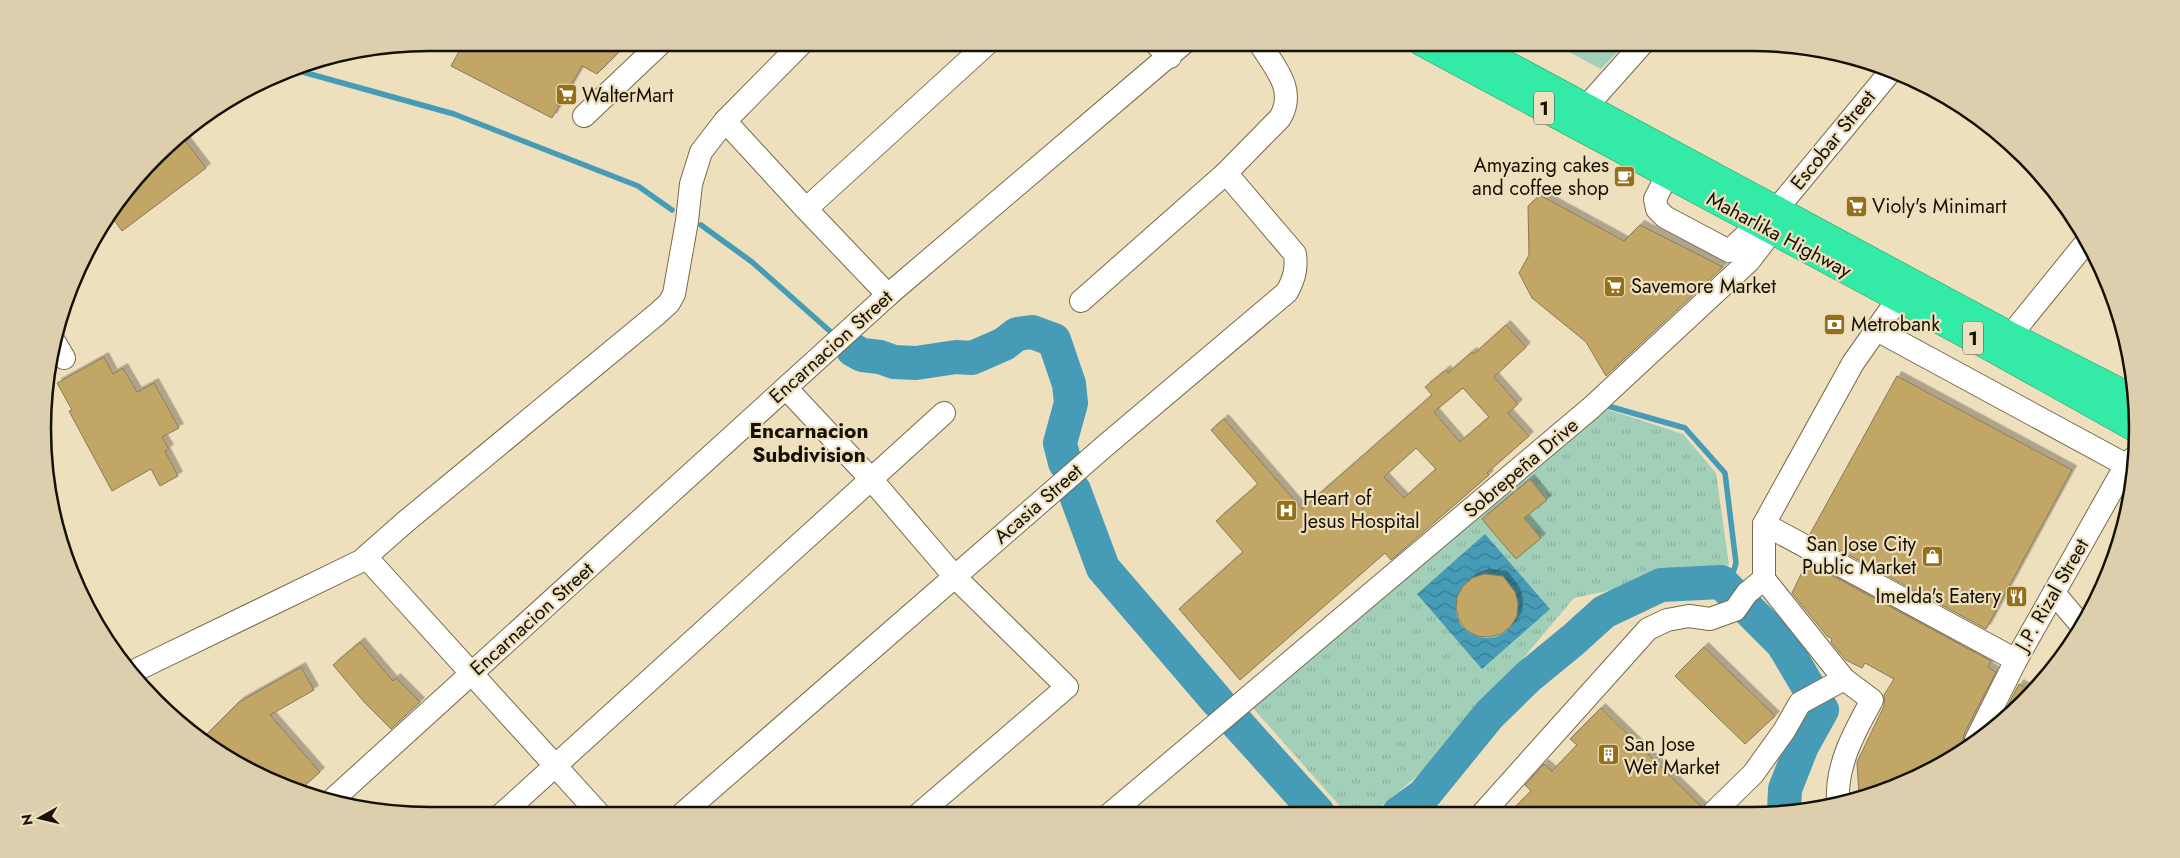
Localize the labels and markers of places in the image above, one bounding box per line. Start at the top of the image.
place label: WalterMart [582,81,674,110]
supermarket icon: WalterMart [554,83,578,107]
place label: Amyazing cakes and coffee shop [1472,151,1609,203]
cafe icon: Amyazing cakes and coffee shop [1613,164,1637,188]
place label: Violy's Minimart [1872,192,2007,221]
supermarket icon: Violy's Minimart [1844,194,1868,218]
place label: Savemore Market [1631,272,1776,301]
supermarket icon: Savemore Market [1603,274,1627,298]
place label: Metrobank [1851,310,1940,339]
bank icon: Metrobank [1823,312,1847,336]
place label: Heart of Jesus Hospital [1300,484,1420,536]
hospital icon: Heart of Jesus Hospital [1275,498,1299,522]
place label: San Jose City Public Market [1802,530,1916,582]
shop icon: San Jose City Public Market [1920,544,1944,568]
place label: Imelda's Eatery [1875,582,2001,611]
restaurant icon: Imelda's Eatery [2005,584,2029,608]
place label: San Jose Wet Market [1624,730,1720,782]
building icon: San Jose Wet Market [1596,743,1620,767]

